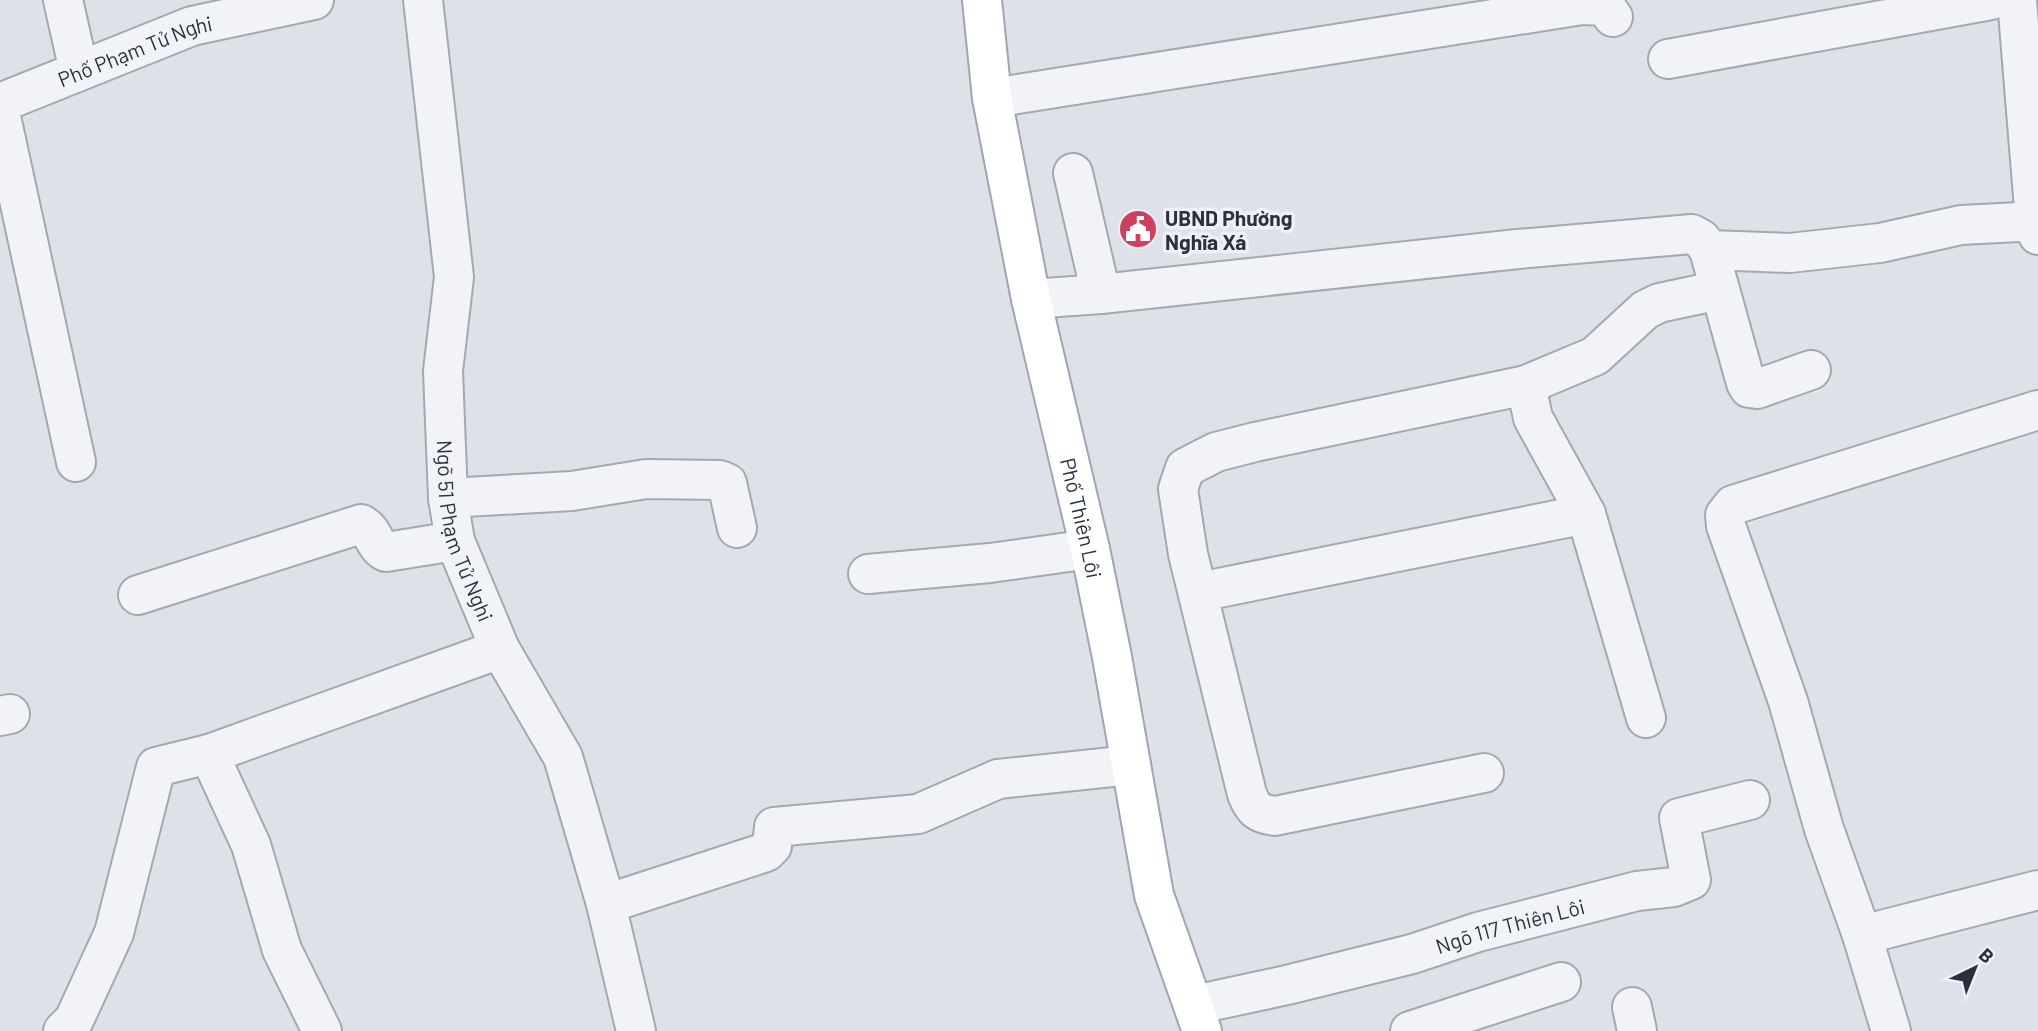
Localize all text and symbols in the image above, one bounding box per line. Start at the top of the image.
street label: Phố Phạm Tử Nghi [54,10,214,91]
place label: UBND Phường Nghĩa Xá [1165,205,1292,254]
public building icon: UBND Phường Nghĩa Xá [1117,208,1159,250]
street label: Ngõ 51 Phạm Tử Nghi [433,439,500,625]
street label: Phố Thiên Lôi [1056,455,1108,580]
street label: Ngõ 117 Thiên Lôi [1432,893,1587,958]
north arrow [1940,933,2010,1003]
text: B [1975,943,1999,968]

